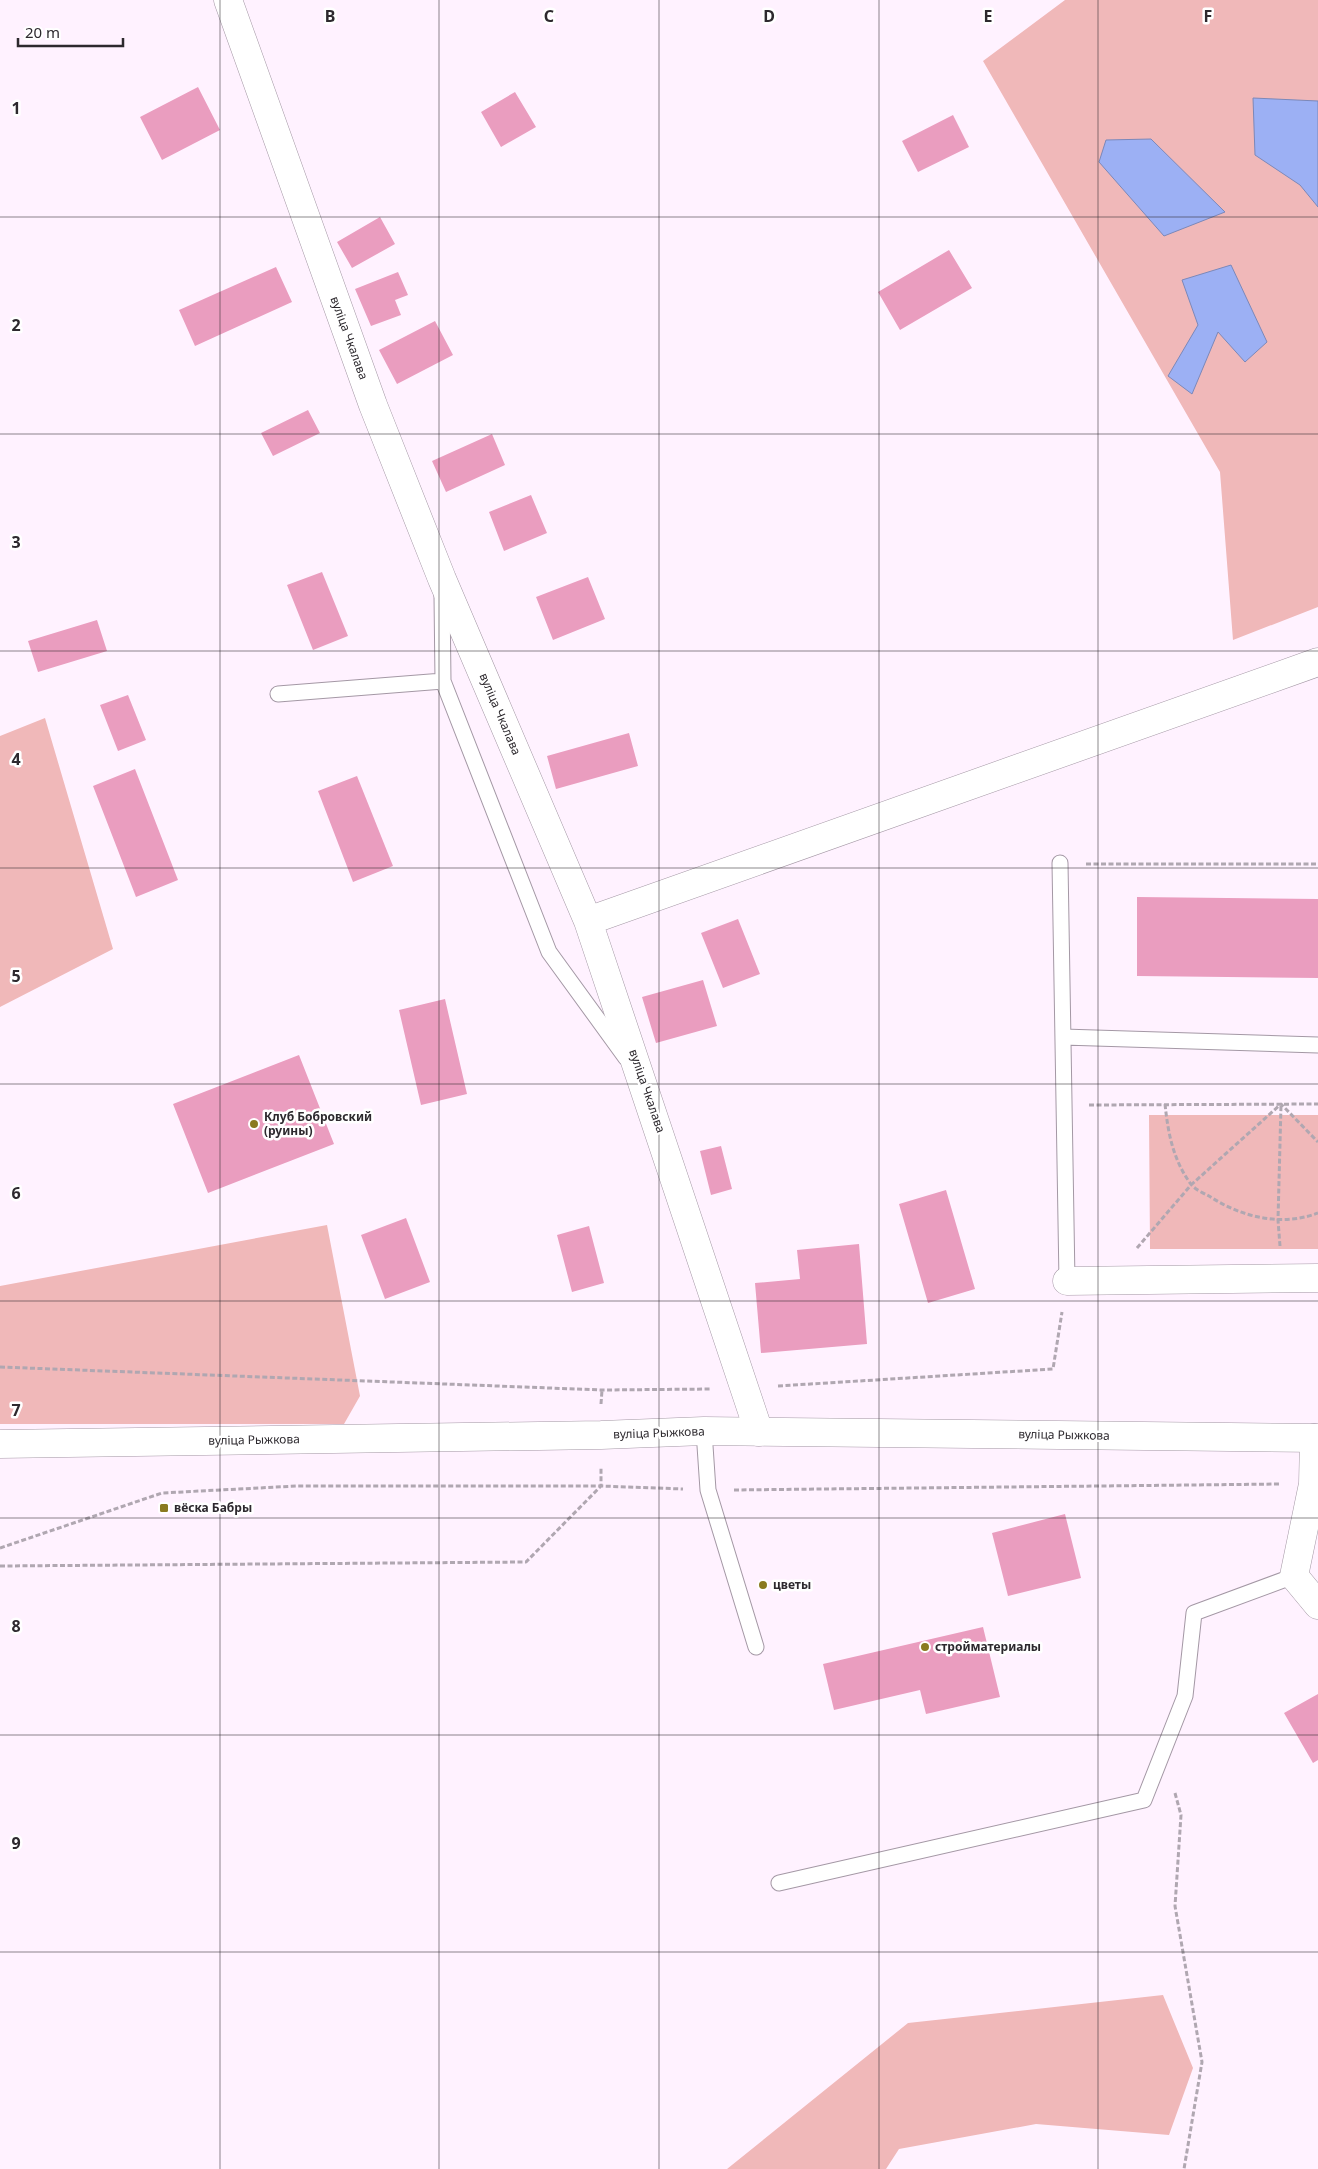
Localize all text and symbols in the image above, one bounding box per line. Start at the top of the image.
text: B [325,5,335,27]
text: C [544,5,554,27]
text: D [763,5,775,27]
text: E [984,5,993,27]
text: F [1204,5,1212,27]
scale bar [18,15,122,47]
text: 20 m [25,22,60,42]
text: 1 [11,97,21,119]
street label: вуліца Чкалава [327,294,372,382]
text: 2 [11,314,21,336]
text: 3 [11,531,21,553]
street label: вуліца Чкалава [476,670,525,757]
text: 4 [11,748,21,770]
text: 5 [11,965,21,987]
street label: вуліца Чкалава [625,1047,670,1135]
place label: Клуб Бобровский (руины) [264,1108,372,1139]
marker: Клуб Бобровский (руины) [248,1118,260,1130]
text: 6 [11,1182,21,1204]
text: 7 [11,1399,21,1421]
street label: вуліца Рыжкова [613,1422,705,1443]
street label: вуліца Рыжкова [1018,1425,1110,1444]
street label: вуліца Рыжкова [208,1430,300,1449]
place label: вёска Бабры [174,1499,252,1516]
marker: вёска Бабры [158,1502,170,1514]
place label: цветы [773,1576,811,1593]
marker: цветы [757,1579,769,1591]
text: 8 [11,1615,21,1637]
place label: стройматериалы [935,1638,1041,1655]
marker: стройматериалы [919,1641,931,1653]
text: 9 [11,1832,21,1854]

